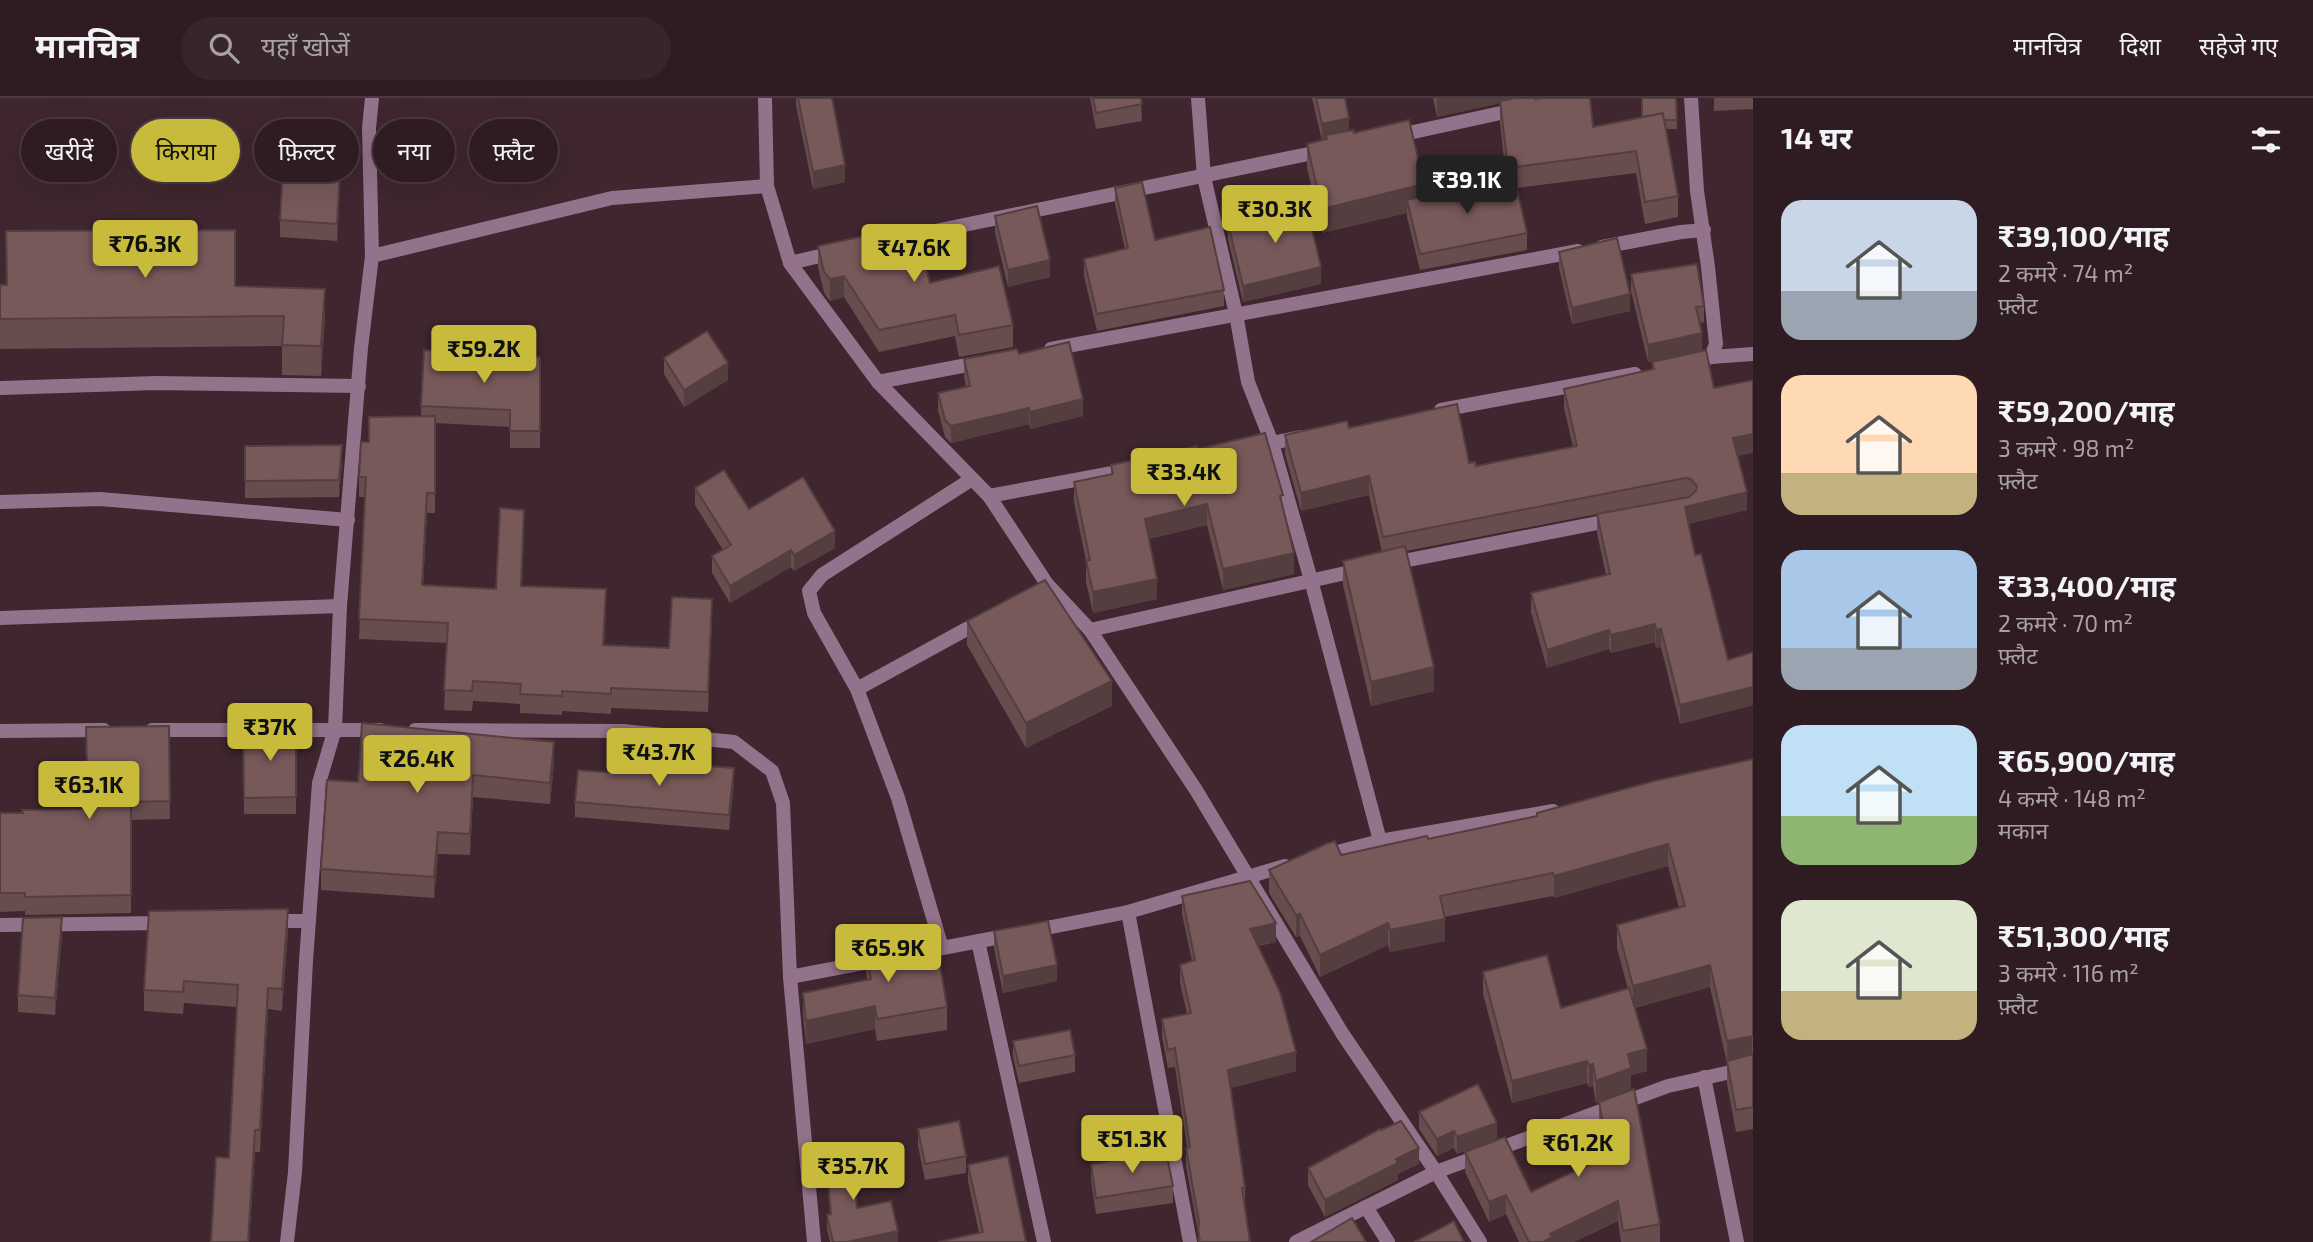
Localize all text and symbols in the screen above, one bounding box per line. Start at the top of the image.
search box [181,17,671,80]
text: मानचित्र [35,25,139,65]
icon: search [205,29,243,67]
text: यहाँ खोजें [261,30,350,61]
text: मानचित्र [2013,31,2082,60]
text: दिशा [2120,31,2161,60]
text: सहेजे गए [2199,31,2278,60]
chip: खरीदें [21,119,117,182]
chip: किराया [131,119,240,182]
chip: फ़िल्टर [254,119,359,182]
chip: नया [373,119,455,182]
chip: फ़्लैट [469,119,558,182]
text: 14 घर [1781,119,1852,155]
icon: filters [2247,121,2285,159]
pin: ₹39.1K [1410,156,1524,216]
text: ₹39.1K [1432,165,1502,193]
pin: ₹30.3K [1218,186,1332,245]
text: ₹30.3K [1238,194,1312,222]
text: ₹39,100/माह [1998,217,2169,253]
pin: ₹76.3K [88,220,202,280]
pin: ₹47.6K [857,225,971,284]
icon: home [1837,228,1921,312]
text: ₹76.3K [109,229,181,257]
text: ₹47.6K [877,233,951,261]
text: 2 कमरे · 74 m² [1998,259,2133,287]
text: फ़्लैट [1998,291,2038,319]
pin: ₹59.2K [427,326,541,385]
text: ₹59.2K [447,334,521,362]
text: ₹59,200/माह [1998,392,2175,428]
icon: home [1837,403,1921,487]
text: 3 कमरे · 98 m² [1998,434,2134,462]
pin: ₹33.4K [1127,448,1241,508]
text: ₹33.4K [1147,457,1221,485]
text: फ़्लैट [1998,466,2038,494]
text: ₹33,400/माह [1998,567,2176,603]
icon: home [1837,578,1921,662]
text: 2 कमरे · 70 m² [1998,609,2133,637]
text: फ़्लैट [1998,641,2038,669]
pin: ₹37K [229,704,311,763]
text: ₹37K [243,712,297,740]
pin: ₹43.7K [602,728,716,788]
pin: ₹26.4K [360,736,474,795]
text: ₹43.7K [623,737,695,765]
text: ₹65,900/माह [1998,742,2175,778]
text: ₹26.4K [379,744,455,772]
icon: home [1837,753,1921,837]
pin: ₹63.1K [32,762,146,821]
text: ₹63.1K [54,770,124,798]
text: 4 कमरे · 148 m² [1998,784,2146,812]
text: मकान [1998,816,2048,844]
text: ₹51,300/माह [1998,917,2169,953]
pin: ₹65.9K [831,924,945,984]
icon: home [1837,928,1921,1012]
text: ₹65.9K [851,933,925,961]
text: 3 कमरे · 116 m² [1998,959,2139,987]
text: फ़्लैट [1998,991,2038,1019]
pin: ₹51.3K [1075,1116,1189,1175]
pin: ₹61.2K [1521,1119,1635,1179]
text: ₹51.3K [1097,1124,1167,1152]
text: ₹61.2K [1543,1128,1613,1156]
pin: ₹35.7K [796,1142,910,1202]
text: ₹35.7K [818,1151,888,1179]

